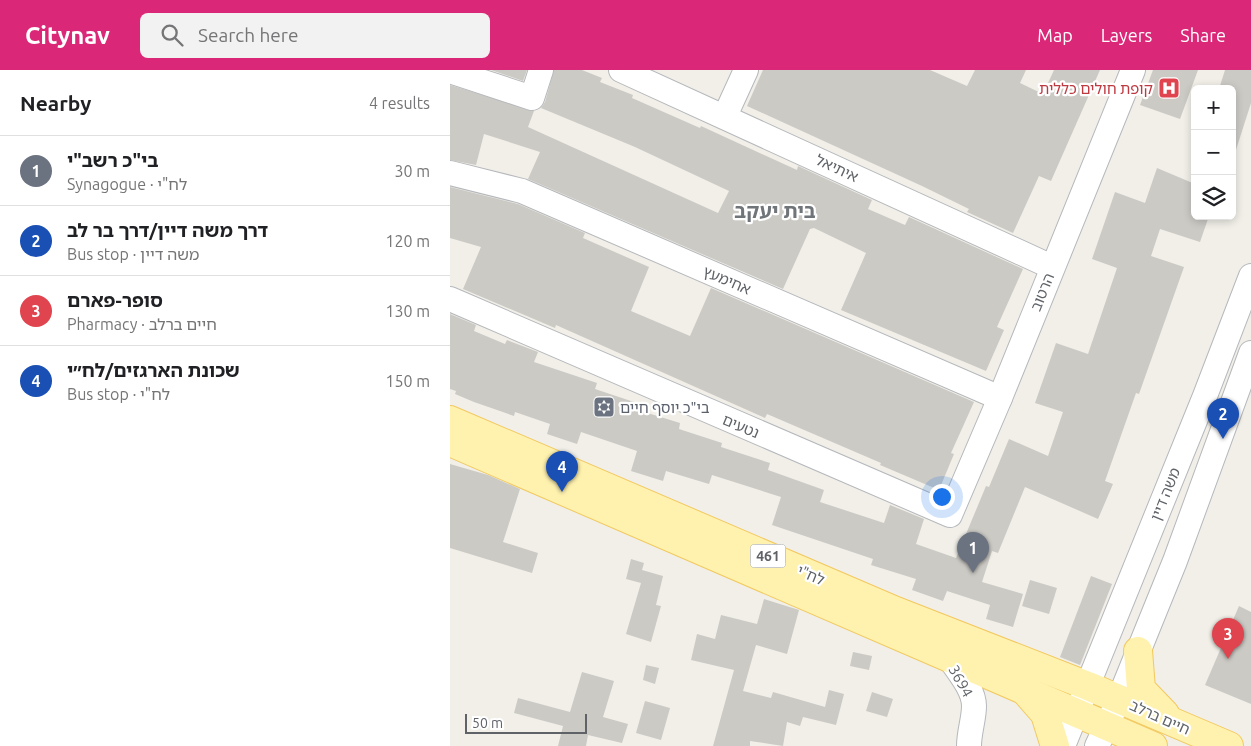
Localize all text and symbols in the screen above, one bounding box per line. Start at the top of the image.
search box [140,13,490,58]
icon: search [158,21,186,49]
text: Citynav [25,22,110,49]
text: Search here [198,24,298,46]
text: Map [1037,25,1073,45]
text: Layers [1101,25,1152,45]
text: Share [1180,25,1226,45]
hospital icon: קופת חולים כללית [1157,76,1181,100]
place label: קופת חולים כללית [1039,80,1153,97]
map controls [1191,85,1236,220]
button: + [1191,85,1236,130]
text: Nearby [20,91,91,115]
text: 4 results [369,94,430,112]
button: − [1191,130,1236,175]
text: בי"כ רשב"י [67,149,159,171]
street label: איתיאל [813,151,861,185]
text: 1 [31,162,41,180]
text: 30 m [394,162,430,180]
text: Synagogue · לח"י [67,175,187,193]
button: layers [1191,175,1236,220]
district label: בית יעקב [734,199,816,222]
text: דרך משה דיין/דרך בר לב [67,219,268,241]
text: 2 [31,232,41,250]
text: 120 m [385,232,430,250]
text: Bus stop · משה דיין [67,245,199,263]
street label: אחימעץ [700,262,754,298]
street label: הרטוב [1027,271,1057,313]
text: סופר-פארם [67,289,163,311]
text: 3 [31,302,41,320]
text: 130 m [385,302,430,320]
text: Pharmacy · חיים ברלב [67,315,217,333]
text: שכונת הארגזים/לח״י [67,359,240,381]
text: 4 [31,372,41,390]
text: 150 m [385,372,430,390]
text: Bus stop · לח"י [67,385,170,403]
synagogue icon: בי"כ יוסף חיים [592,395,616,419]
pin: 2 [1207,398,1239,439]
place label: בי"כ יוסף חיים [620,399,710,416]
street label: נטעים [720,411,762,441]
pin: 4 [546,451,578,492]
street label: משה דיין [1147,465,1183,523]
your location [929,484,955,510]
pin: 1 [957,532,989,573]
road number: 461 [750,544,786,568]
street label: לח"י [795,562,827,588]
pin: 3 [1212,618,1244,659]
street label: 3694 [945,662,977,700]
street label: חיים ברלב [1127,696,1193,738]
scale bar [465,711,588,734]
text: 50 m [472,715,503,731]

